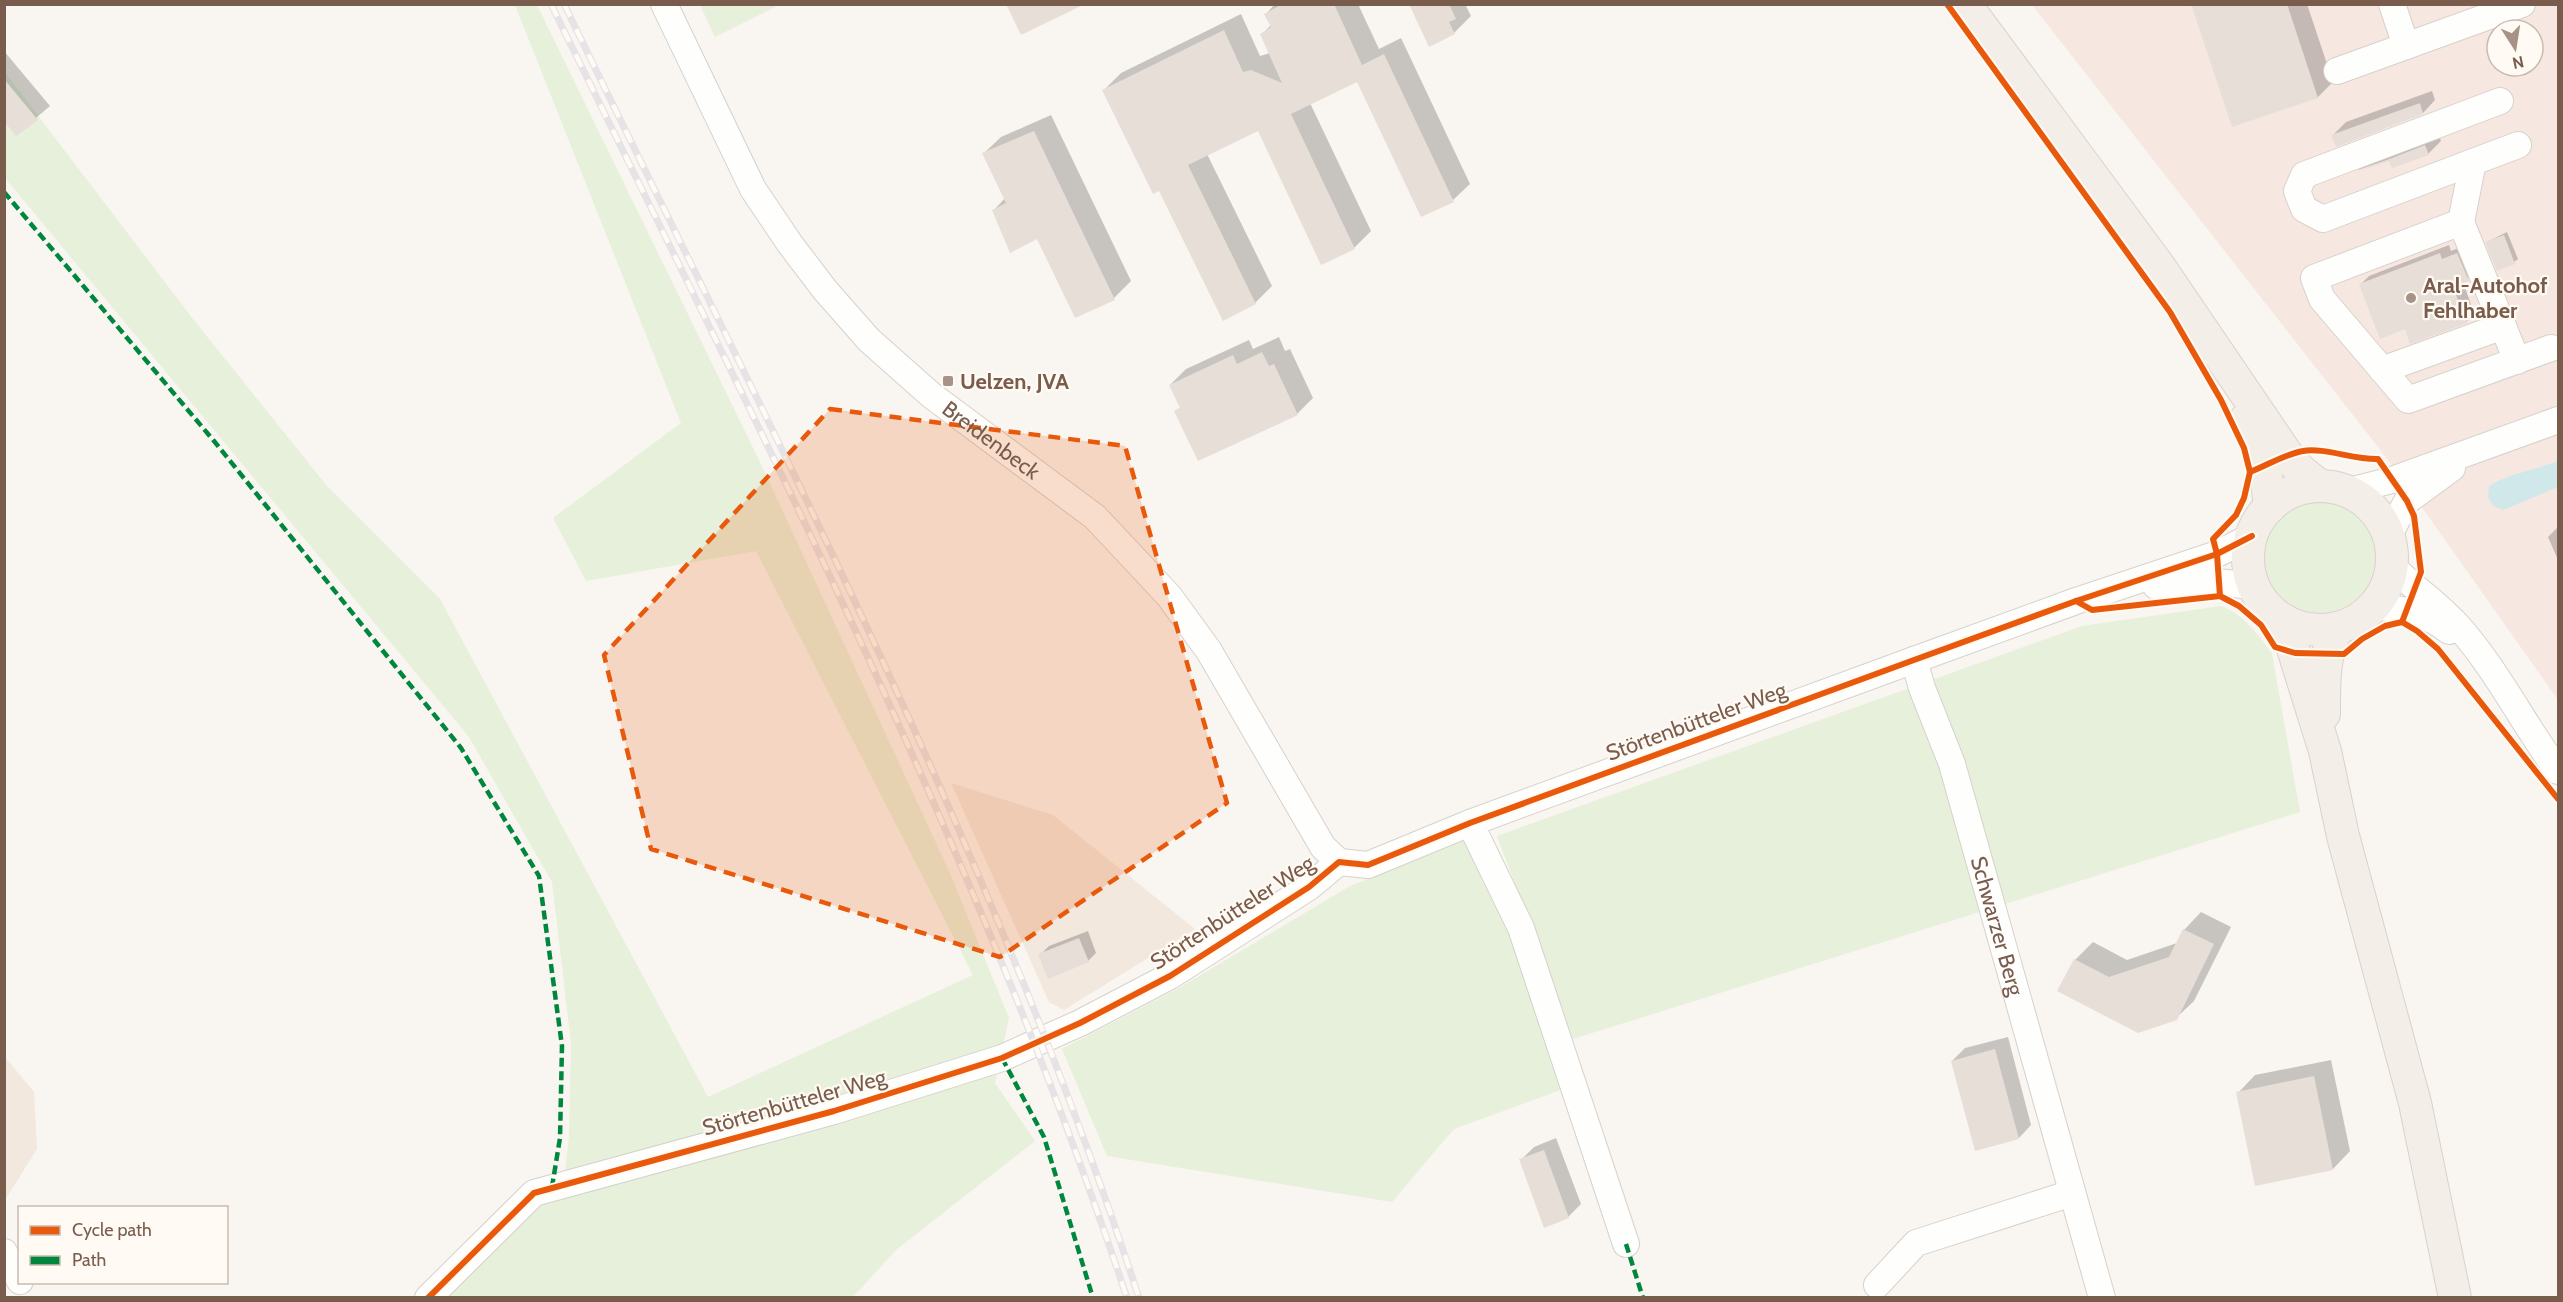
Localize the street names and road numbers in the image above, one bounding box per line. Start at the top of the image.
street label: Breidenbeck [937,395,1045,485]
street label: Störtenbütteler Weg [1602,676,1791,767]
street label: Störtenbütteler Weg [1145,849,1320,975]
street label: Schwarzer Berg [1965,853,2030,1000]
street label: Störtenbütteler Weg [699,1063,890,1142]

